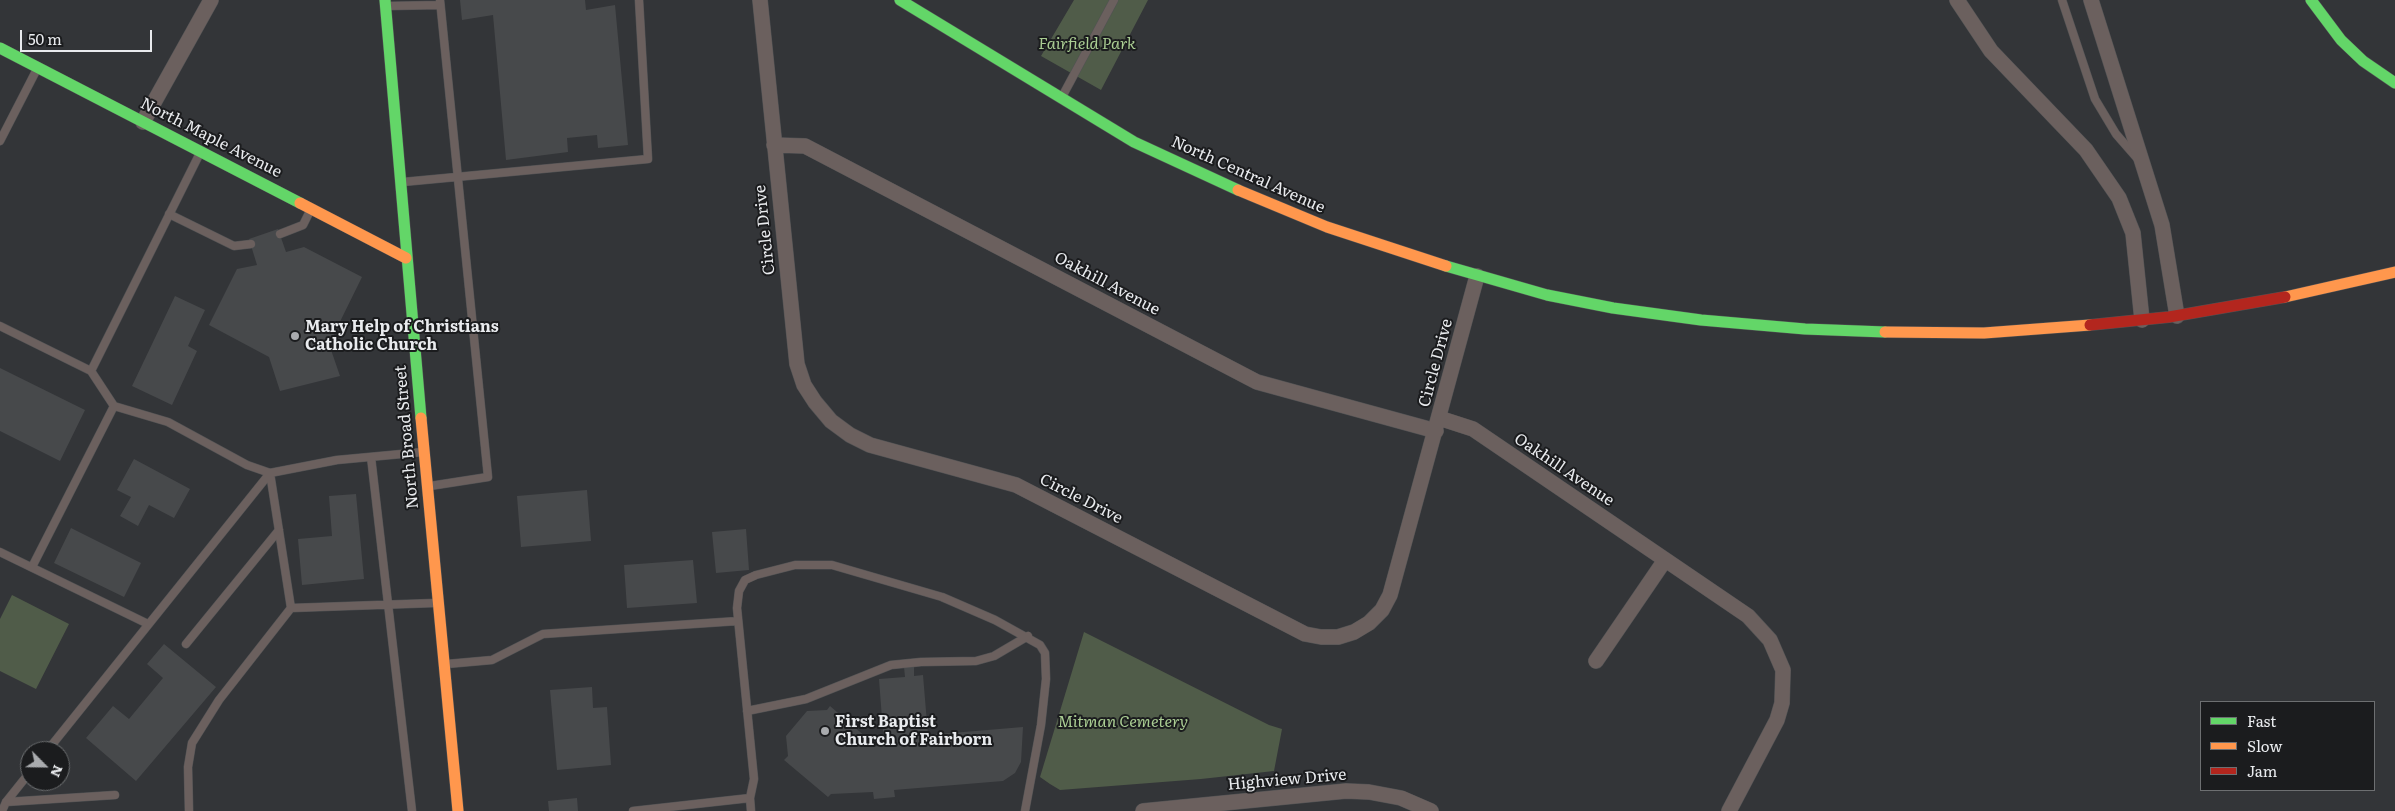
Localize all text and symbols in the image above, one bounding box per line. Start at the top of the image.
scale bar [22,20,155,52]
text: 50 m [28,27,62,50]
park label: Fairfield Park [1038,34,1136,54]
street label: North Maple Avenue [137,94,285,182]
street label: North Central Avenue [1168,132,1328,218]
street label: Circle Drive [751,184,779,276]
street label: Oakhill Avenue [1051,248,1163,320]
place label: Mary Help of Christians Catholic Church [305,317,499,355]
street label: Circle Drive [1415,317,1457,409]
marker: Mary Help of Christians Catholic Church [289,330,301,342]
street label: North Broad Street [391,364,423,510]
street label: Oakhill Avenue [1510,429,1618,511]
street label: Circle Drive [1036,470,1126,528]
legend [2200,701,2375,791]
text: Fast [2247,709,2276,732]
place label: First Baptist Church of Fairborn [835,712,992,750]
park label: Mitman Cemetery [1058,712,1188,732]
marker: First Baptist Church of Fairborn [819,725,831,737]
text: Slow [2247,734,2282,757]
north arrow [20,741,70,791]
text: Jam [2247,759,2277,782]
text: N [46,762,69,781]
street label: Highview Drive [1227,765,1347,795]

